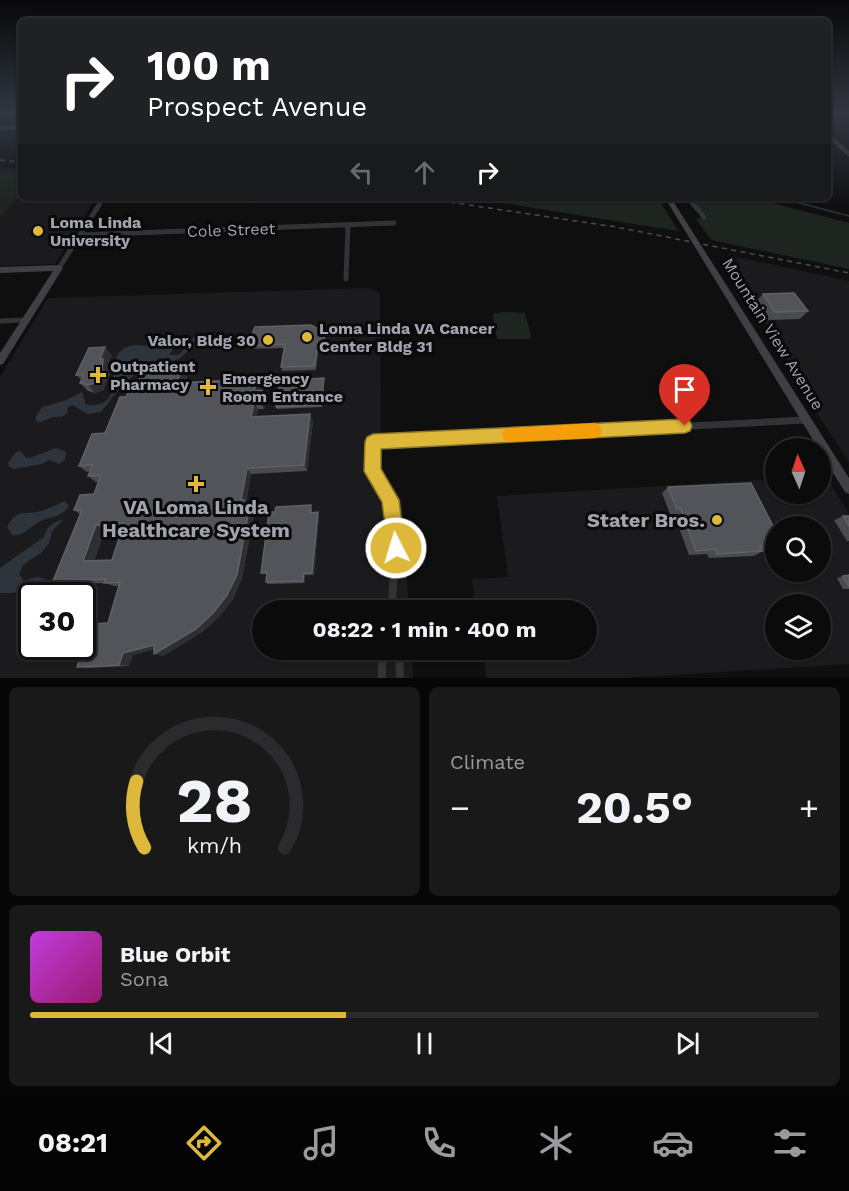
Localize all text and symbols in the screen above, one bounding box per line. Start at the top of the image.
text: 100 m [147,41,271,90]
icon: right [48,42,126,120]
text: Prospect Avenue [147,91,367,123]
icon: left [345,156,378,189]
icon: ahead [408,156,441,189]
icon: right [471,156,504,189]
place label: Loma Linda University [50,213,142,250]
street label: Cole Street [187,219,276,241]
marker: Loma Linda University [31,224,45,238]
street label: Mountain View Avenue [718,254,828,414]
place label: Loma Linda VA Cancer Center Bldg 31 [319,319,495,356]
marker: Loma Linda VA Cancer Center Bldg 31 [300,330,314,344]
place label: Valor, Bldg 30 [148,331,256,350]
marker: Valor, Bldg 30 [261,333,275,347]
place label: Outpatient Pharmacy [110,357,195,394]
pin [659,364,710,426]
marker: Outpatient Pharmacy [91,368,105,382]
place label: Emergency Room Entrance [222,369,343,406]
icon: arrive [668,373,701,406]
marker: Emergency Room Entrance [199,378,217,396]
north arrow [765,438,831,504]
map controls [765,438,831,660]
marker: VA Loma Linda Healthcare System [187,475,205,493]
place label: VA Loma Linda Healthcare System [102,495,290,542]
place label: Stater Bros. [587,508,705,532]
marker: Stater Bros. [710,513,724,527]
position arrow [364,516,428,580]
button: search [765,516,831,582]
speed limit sign: 30 [18,582,96,660]
button: layers [765,594,831,660]
text: 08:22 · 1 min · 400 m [313,617,536,642]
text: Climate [450,750,525,774]
text: 28 [176,764,253,837]
text: 20.5° [576,781,693,834]
text: − [450,788,470,827]
text: + [799,788,819,827]
text: km/h [187,834,242,859]
text: Blue Orbit [120,942,230,967]
text: Sona [120,967,169,991]
icon: previous [145,1027,178,1060]
icon: pause [408,1027,441,1060]
icon: next [671,1027,704,1060]
icon: directions [183,1122,225,1164]
icon: music [300,1122,342,1164]
icon: phone [418,1122,460,1164]
icon: climate [535,1122,577,1164]
icon: car [652,1122,694,1164]
icon: filters [769,1122,811,1164]
text: 08:21 [38,1127,108,1159]

